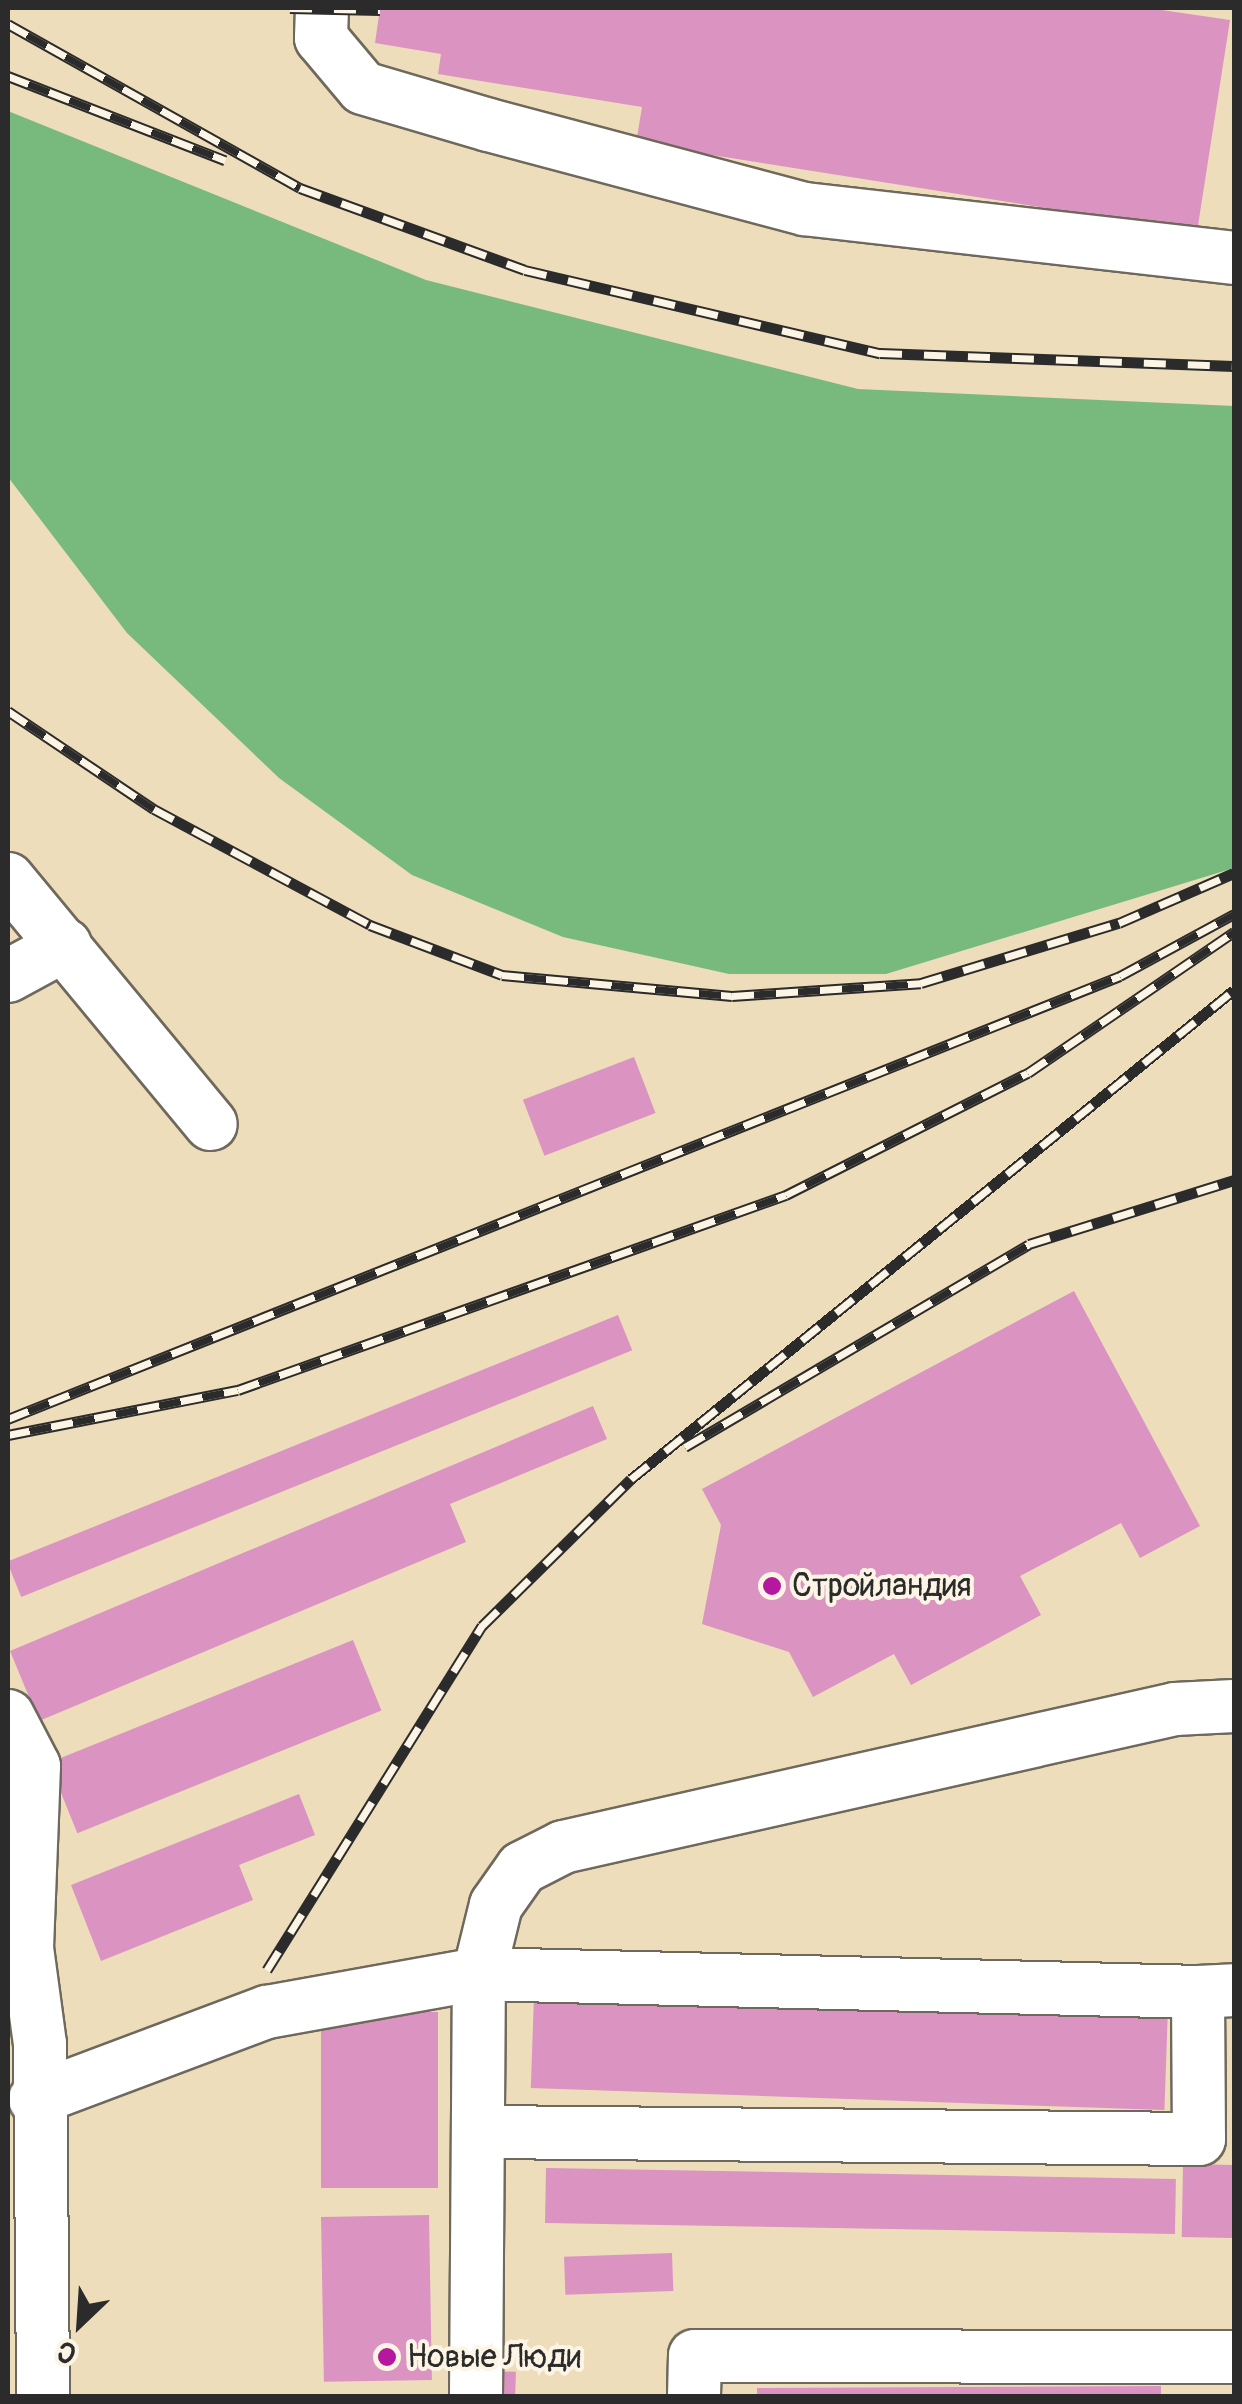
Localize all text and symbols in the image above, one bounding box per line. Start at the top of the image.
place label: Стройландия [792,1567,972,1605]
marker: Стройландия [761,1575,783,1597]
north arrow [30,2274,130,2374]
text: С [52,2332,82,2371]
place label: Новые Люди [407,2338,581,2376]
marker: Новые Люди [376,2346,398,2368]

